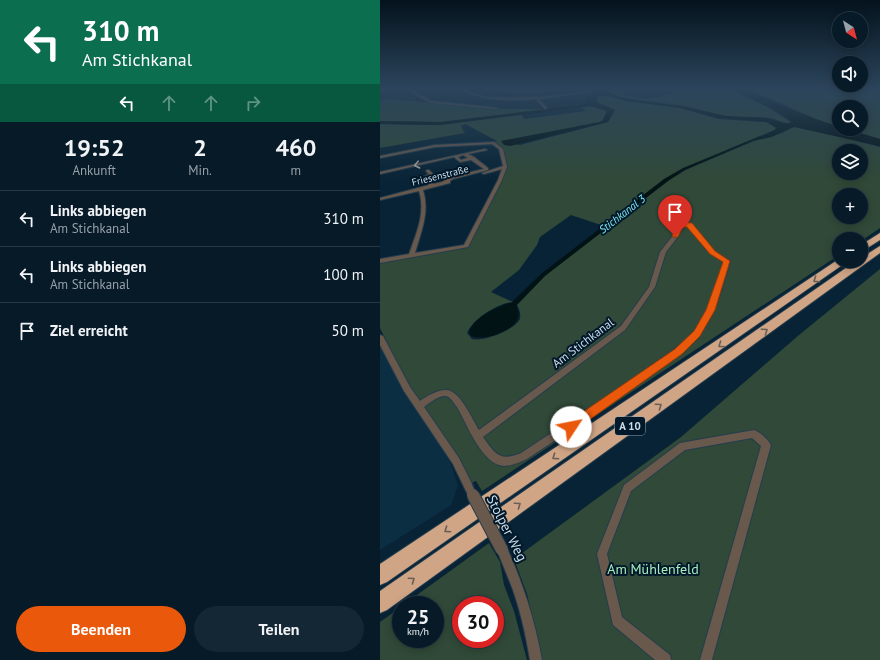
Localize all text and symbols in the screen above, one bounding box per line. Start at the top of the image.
text: 310 m [82,12,159,49]
north arrow [832,12,868,48]
map controls [832,12,868,268]
icon: left [16,16,68,68]
text: Am Stichkanal [82,48,192,71]
button: sound [832,56,868,92]
icon: left [116,92,138,114]
icon: ahead [158,92,180,114]
icon: ahead [200,92,222,114]
icon: right [242,92,264,114]
button: search [832,100,868,136]
text: 19:52 [64,132,125,163]
text: 2 [193,132,207,163]
text: 460 [275,132,316,163]
button: layers [832,144,868,180]
one-way arrow [414,160,420,168]
text: Ankunft [72,162,116,179]
text: Min. [188,162,212,179]
text: m [291,162,301,179]
street label: Friesenstraße [410,162,470,189]
button: + [832,188,868,224]
water label: Stichkanal 3 [596,191,648,236]
pin [658,195,692,236]
text: Links abbiegen [50,201,146,220]
icon: arrive [664,201,686,223]
icon: left [16,208,38,230]
text: 310 m [323,209,364,228]
text: Am Stichkanal [50,220,129,237]
button: − [832,232,868,268]
text: Links abbiegen [50,257,146,276]
icon: left [16,264,38,286]
text: 100 m [323,265,364,284]
one-way arrow [813,275,820,282]
text: Am Stichkanal [50,276,129,293]
street label: Am Stichkanal [549,314,617,371]
icon: arrive [16,320,38,342]
text: Ziel erreicht [50,321,128,340]
text: 50 m [331,321,364,340]
one-way arrow [760,329,767,336]
one-way arrow [718,340,725,347]
one-way arrow [654,404,661,411]
position arrow [550,406,592,448]
road number: A 10 [615,417,645,435]
one-way arrow [552,452,559,460]
street label: Stolper Weg [483,492,531,564]
one-way arrow [514,502,521,510]
one-way arrow [445,525,452,532]
park label: Am Mühlenfeld [607,560,699,578]
one-way arrow [408,577,415,585]
speed limit sign: 30 [452,596,504,648]
text: 25 [407,604,429,630]
button: Beenden [16,606,186,652]
button: Teilen [194,606,364,652]
text: km/h [407,625,429,638]

